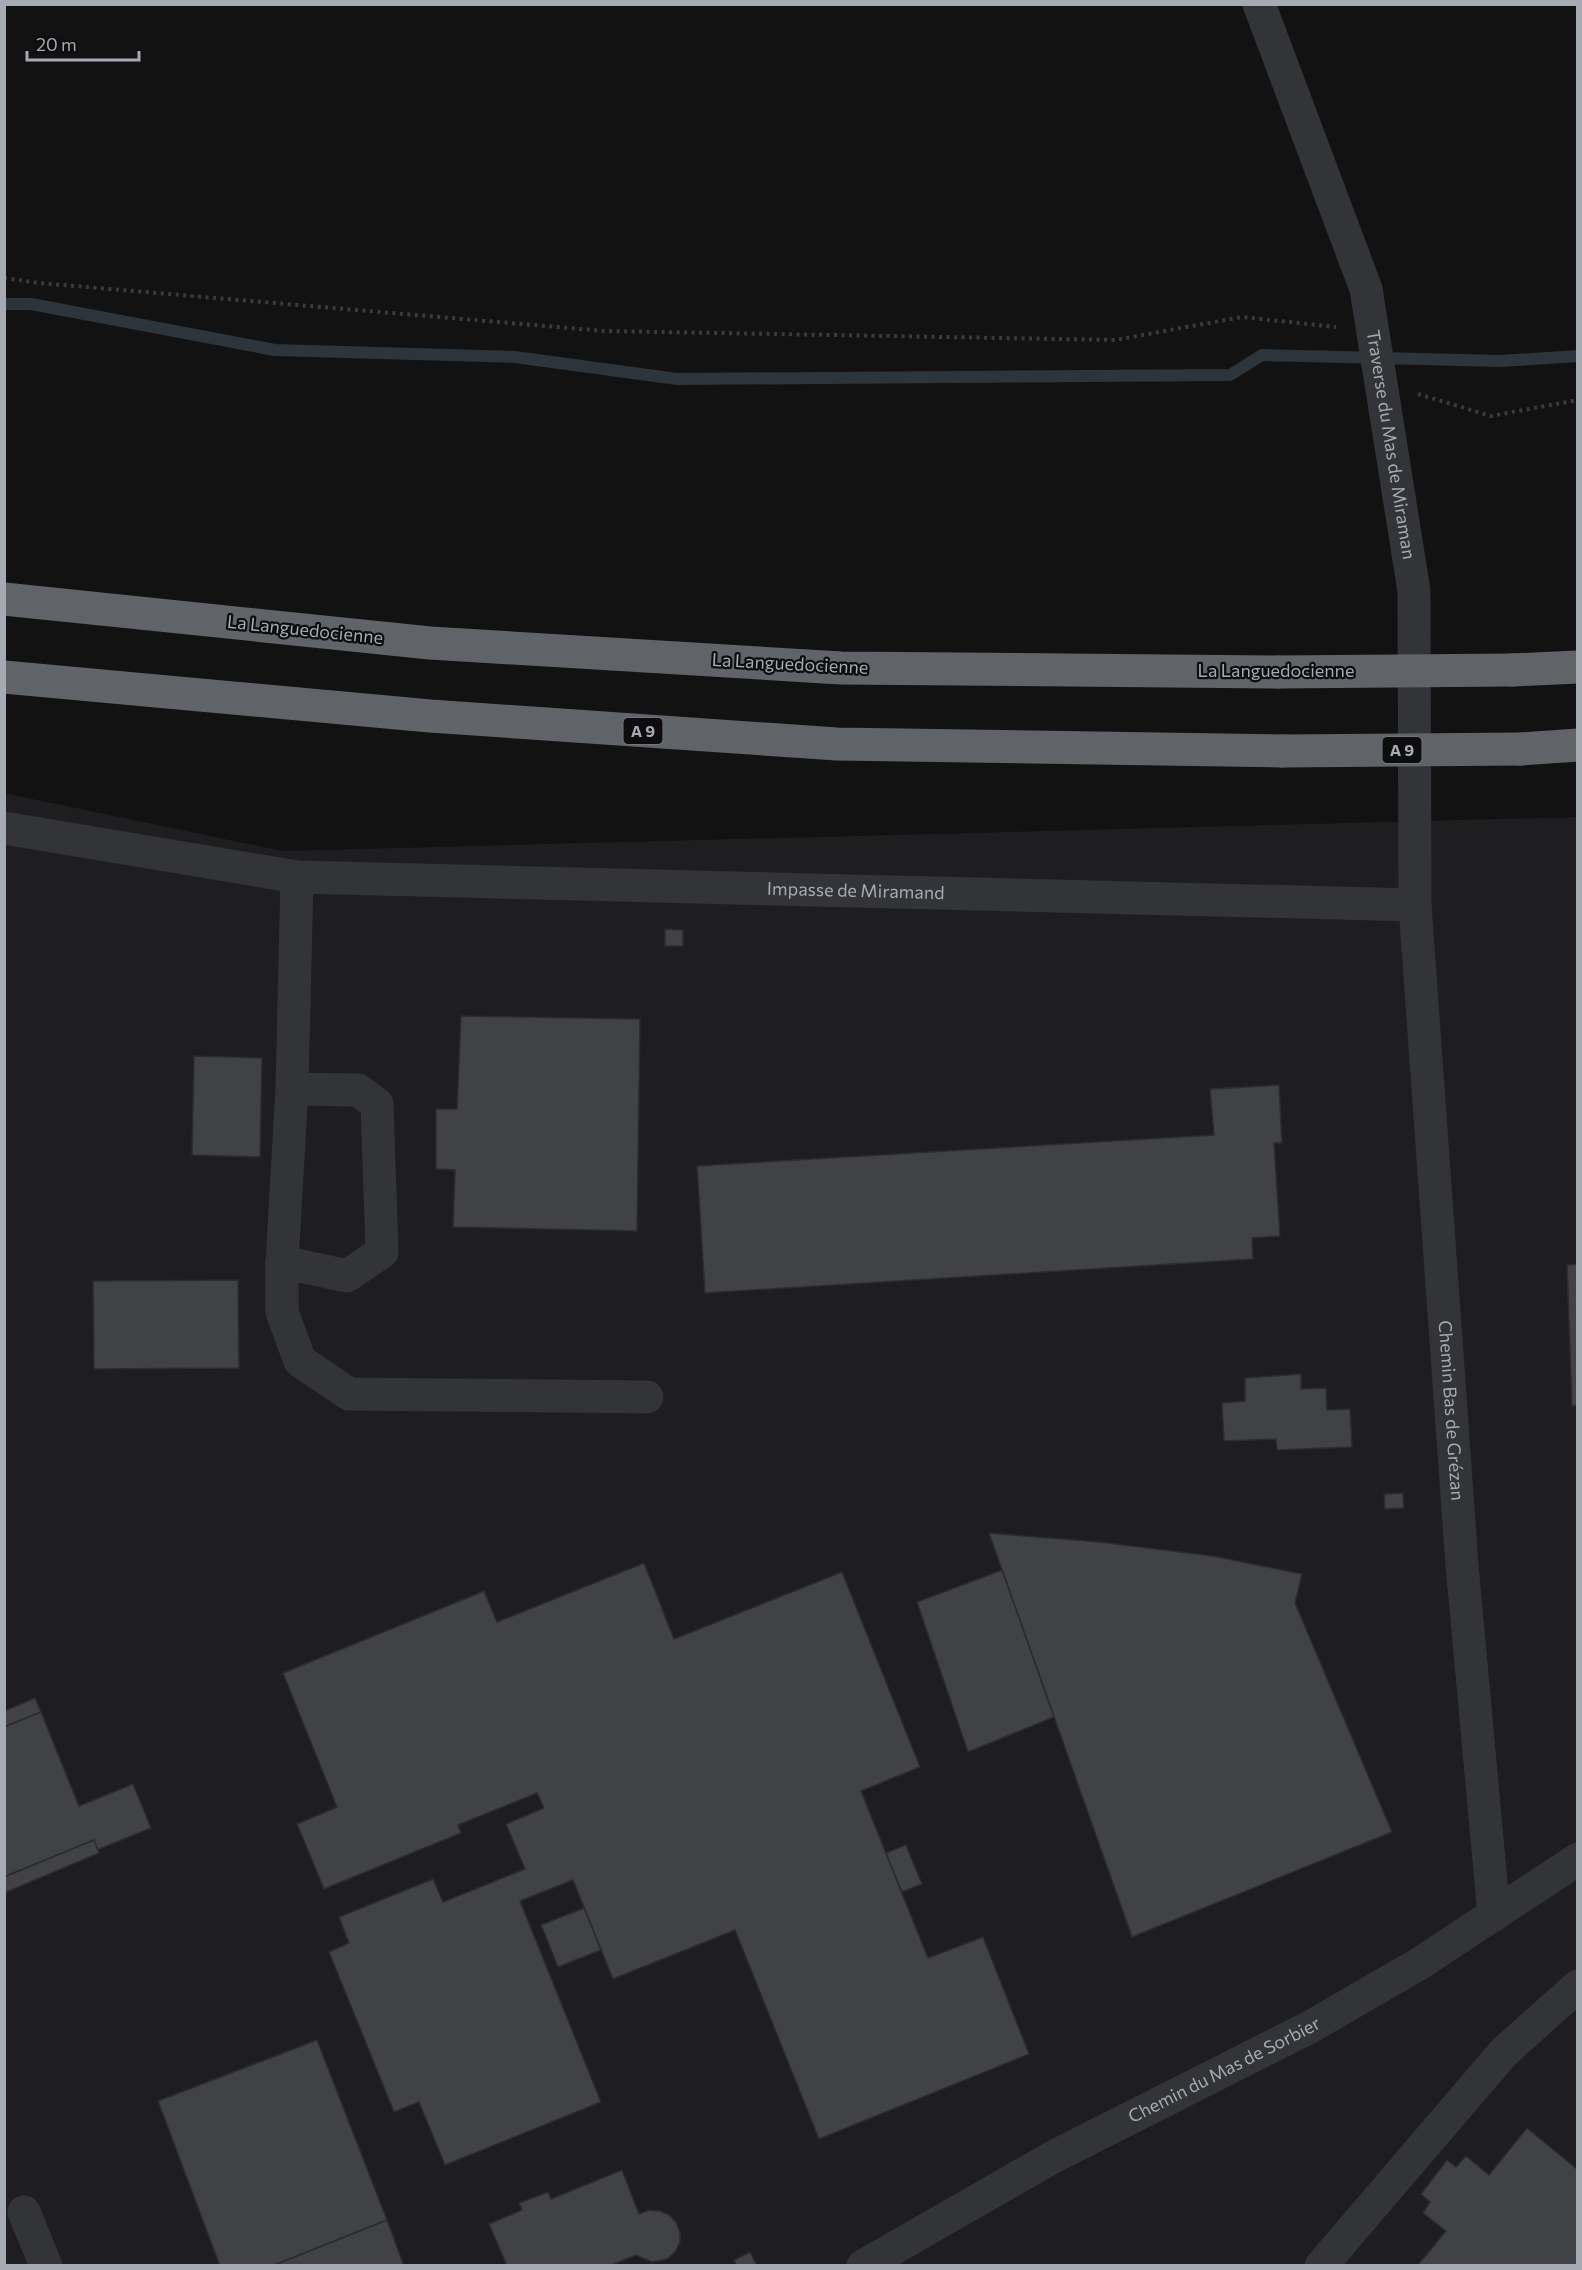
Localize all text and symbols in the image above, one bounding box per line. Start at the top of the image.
scale bar [27,24,140,62]
text: 20 m [36,33,77,55]
street label: Traverse du Mas de Miraman [1363,328,1421,561]
street label: La Languedocienne [226,610,384,648]
street label: La Languedocienne [711,648,869,678]
street label: La Languedocienne [1198,659,1354,681]
road number: A 9 [624,718,662,744]
road number: A 9 [1382,737,1422,763]
street label: Impasse de Miramand [767,877,945,903]
street label: Chemin Bas de Grézan [1435,1320,1469,1501]
street label: Chemin du Mas de Sorbier [1124,2012,1324,2127]

